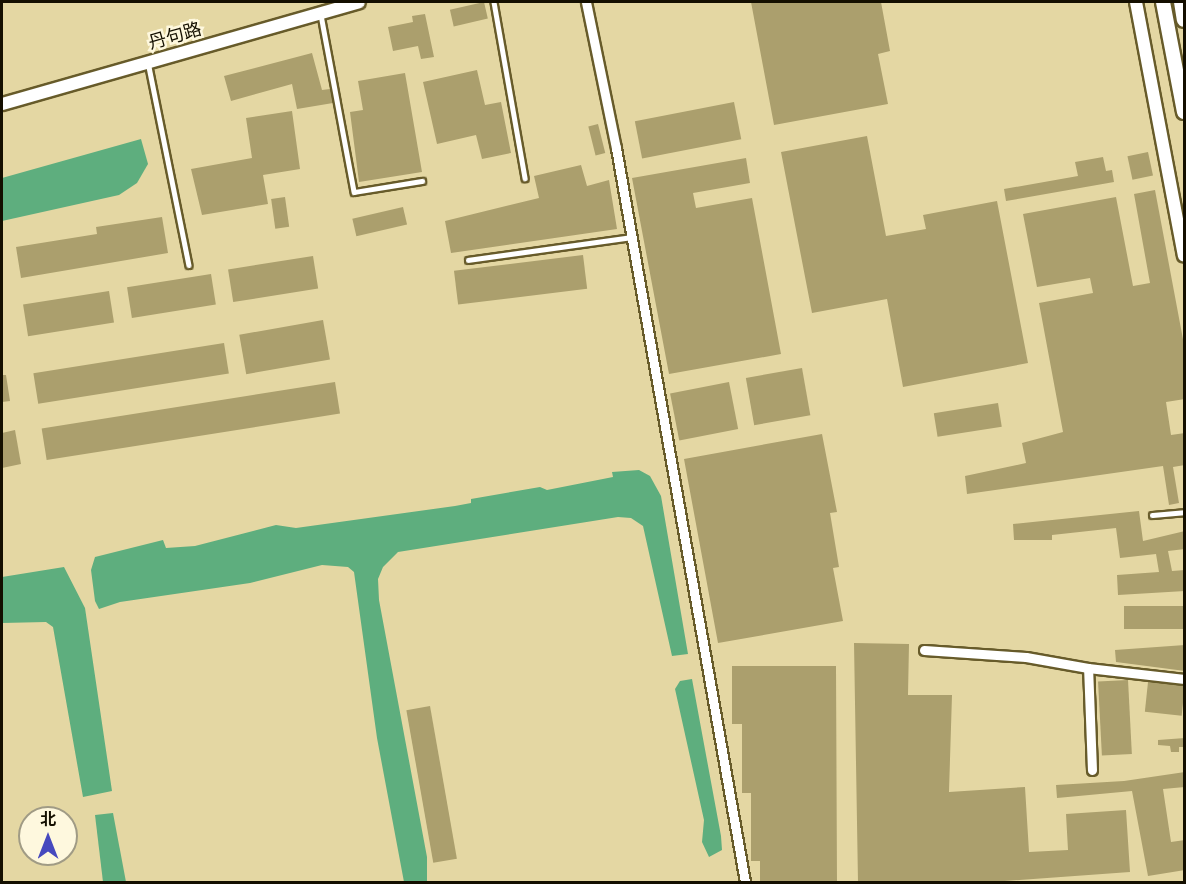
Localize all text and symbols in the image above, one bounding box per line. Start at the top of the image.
street label: 丹句路 [146,18,204,54]
north arrow [18,806,78,866]
text: 北 [40,809,56,830]

